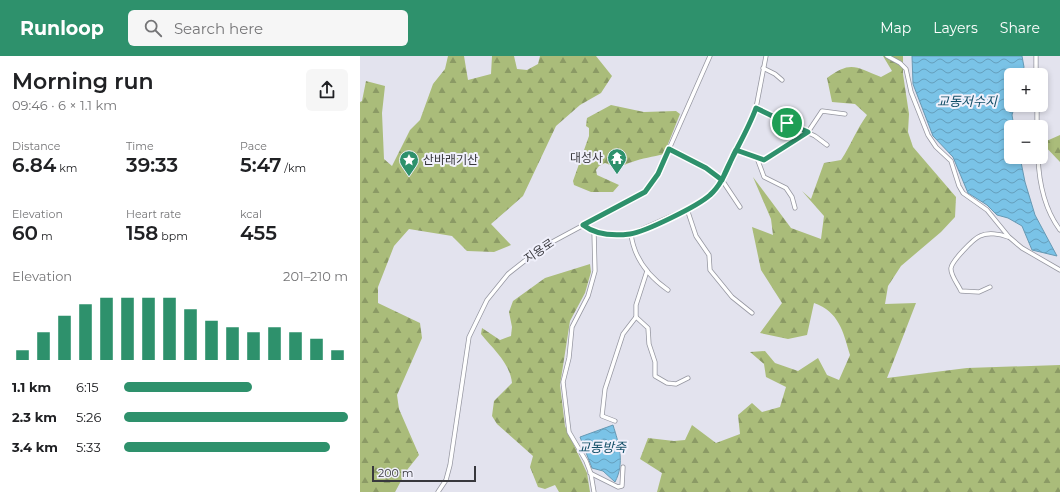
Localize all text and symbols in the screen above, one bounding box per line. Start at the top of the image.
search box [128,10,408,46]
text: Runloop [20,17,104,40]
icon: search [142,17,164,39]
text: Search here [174,19,263,38]
text: Map [880,19,911,37]
text: Layers [933,19,978,37]
text: Share [1000,19,1040,37]
text: Morning run [12,68,153,95]
map controls [1004,68,1048,164]
button: + [1004,68,1048,112]
button: share [306,69,348,111]
water label: 교동저수지 [937,93,998,109]
text: 09:46 · 6 × 1.1 km [12,97,117,113]
pin [770,106,804,140]
icon: arrive [776,112,798,134]
button: − [1004,120,1048,164]
text: Distance [12,139,60,153]
text: Time [126,139,154,153]
text: Pace [240,139,267,153]
temple icon: 대성사 [606,147,628,175]
place icon: 산바래기산 [398,149,420,177]
place label: 대성사 [570,150,603,165]
place label: 산바래기산 [423,152,478,167]
text: 6.84 [12,153,56,177]
text: 39:33 [126,153,178,177]
text: 5:47 [240,153,281,177]
text: km [56,161,78,175]
text: /km [281,161,306,175]
text: Elevation [12,207,63,221]
text: Heart rate [126,207,181,221]
text: kcal [240,207,262,221]
text: 60 [12,221,38,245]
text: 158 [126,221,158,245]
text: 455 [240,221,277,245]
text: m [38,229,53,243]
text: bpm [158,229,188,243]
street label: 지용로 [521,235,557,266]
text: Elevation [12,268,72,284]
text: 201–210 m [283,268,348,284]
text: 1.1 km [12,379,51,395]
text: 6:15 [76,379,99,395]
text: 2.3 km [12,409,57,425]
text: 5:26 [76,409,101,425]
text: 3.4 km [12,439,58,455]
text: 5:33 [76,439,101,455]
water label: 교동방죽 [578,439,627,455]
scale bar [372,464,476,483]
text: 200 m [378,466,413,480]

